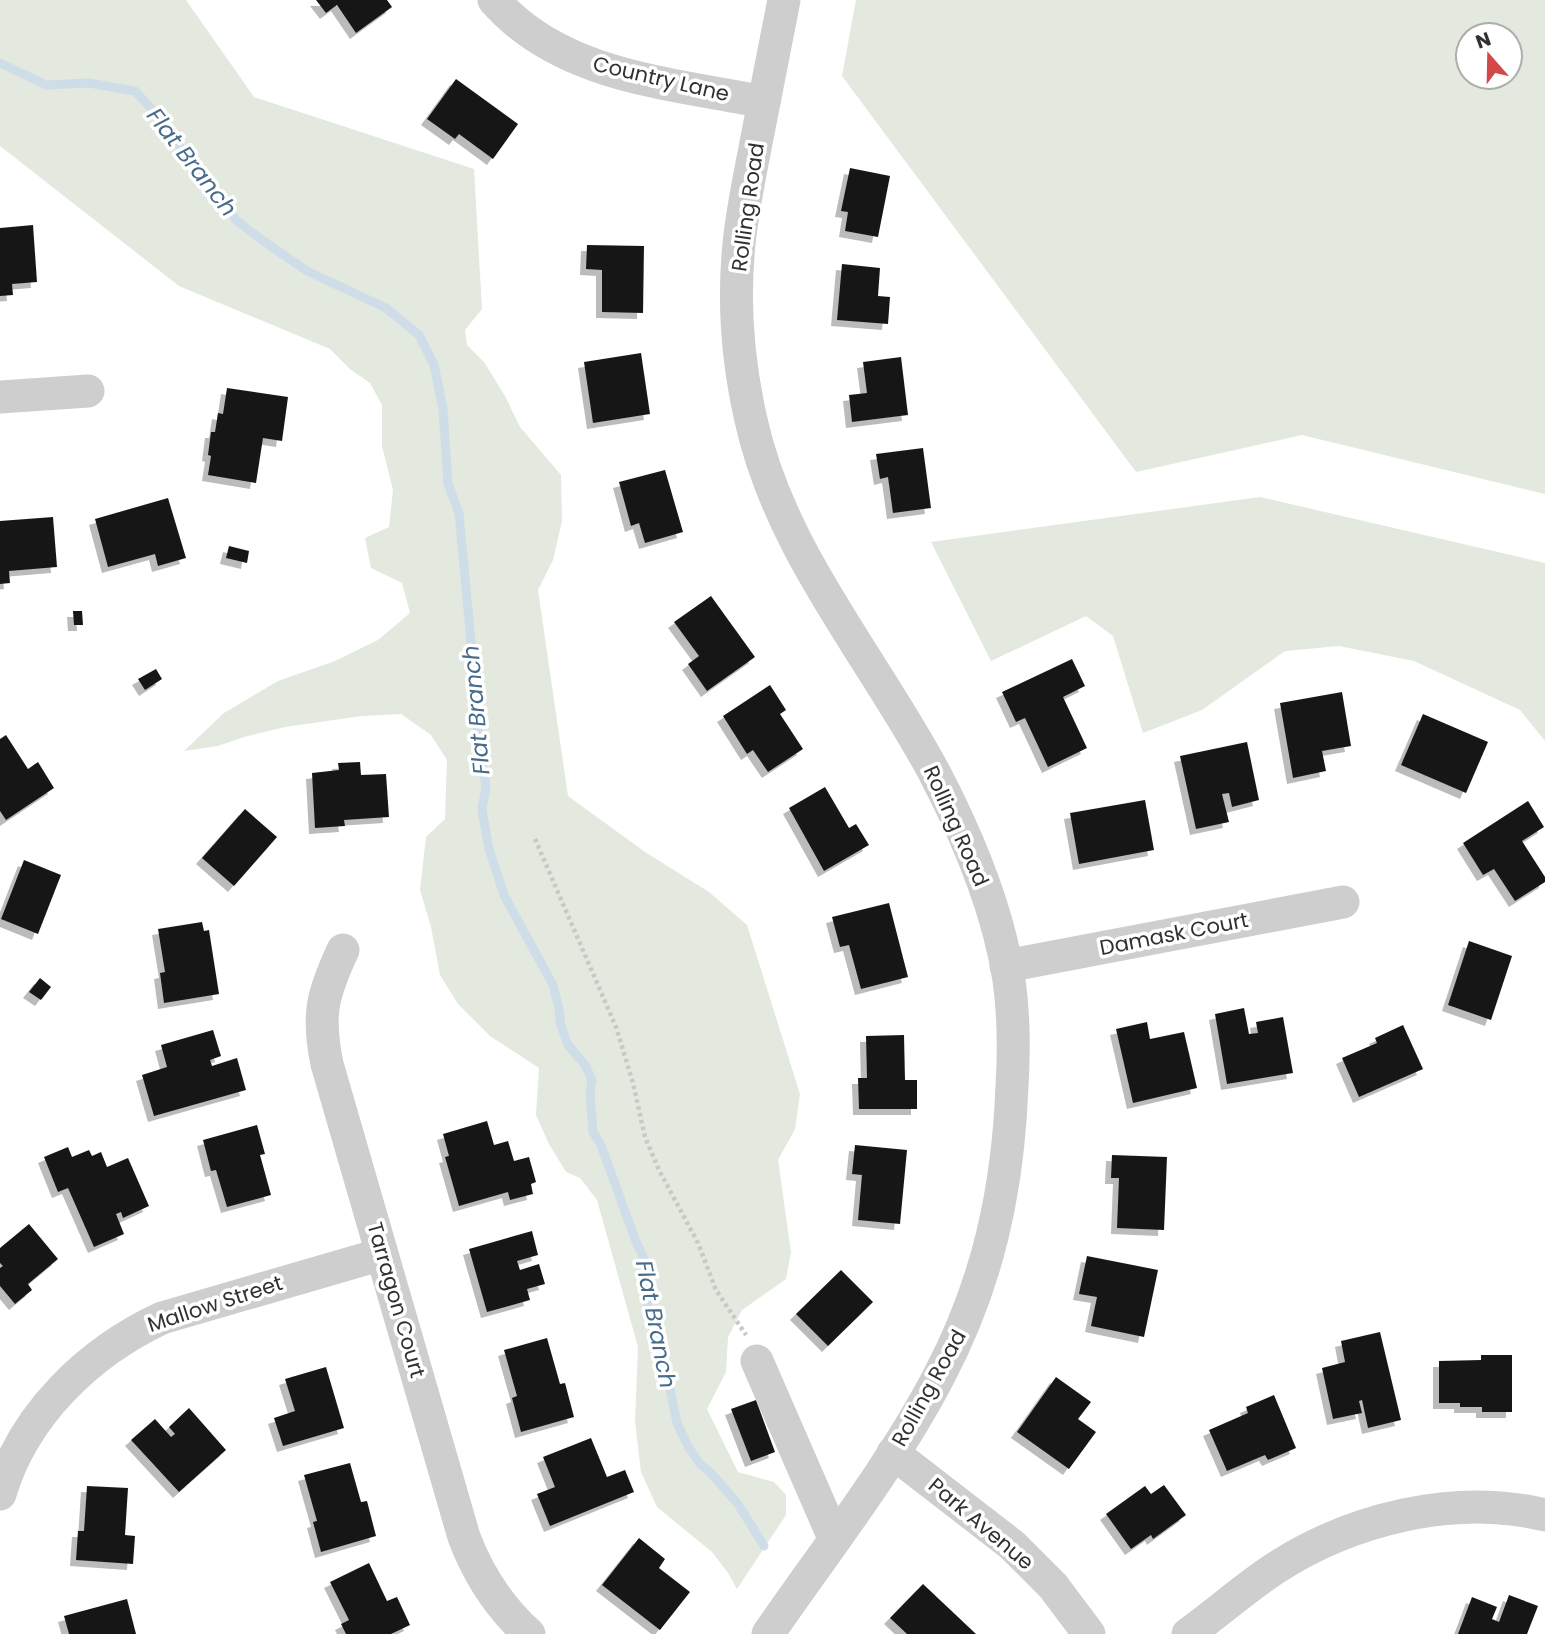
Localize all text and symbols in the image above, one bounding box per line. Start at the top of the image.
north arrow [1454,21,1524,91]
text: N [1472,25,1495,56]
street label: Country Lane [590,49,732,108]
water label: Flat Branch [139,101,245,223]
street label: Rolling Road [724,141,771,273]
water label: Flat Branch [454,644,498,776]
street label: Rolling Road [917,761,996,891]
street label: Damask Court [1097,905,1251,962]
street label: Tarragon Court [360,1219,433,1381]
water label: Flat Branch [628,1257,684,1391]
street label: Mallow Street [144,1268,286,1339]
street label: Rolling Road [884,1324,973,1451]
street label: Park Avenue [922,1471,1040,1576]

